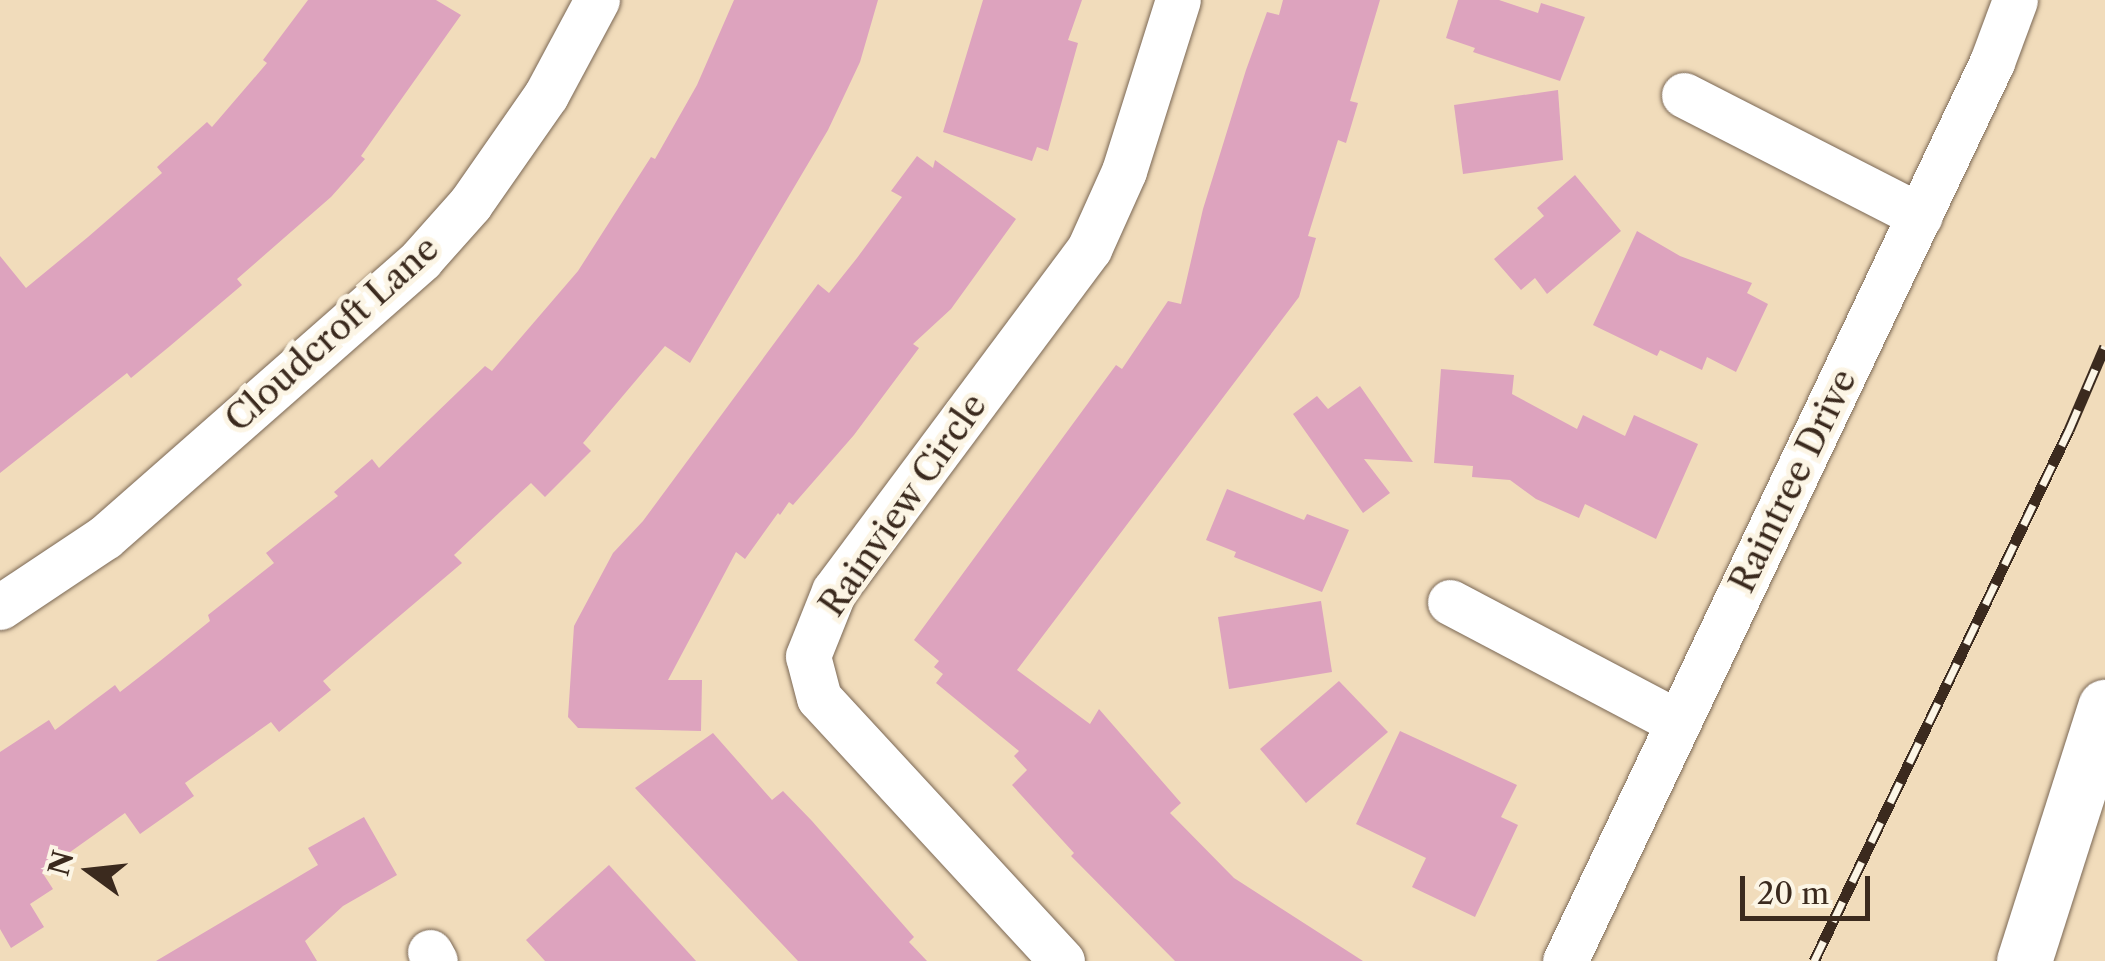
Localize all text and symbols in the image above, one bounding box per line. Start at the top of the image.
street label: Cloudcroft Lane [217,227,447,441]
street label: Raintree Drive [1721,363,1865,599]
street label: Rainview Circle [810,385,996,625]
north arrow [40,821,140,921]
text: N [41,847,81,879]
scale bar [1745,856,1875,918]
text: 20 m [1757,875,1829,912]

